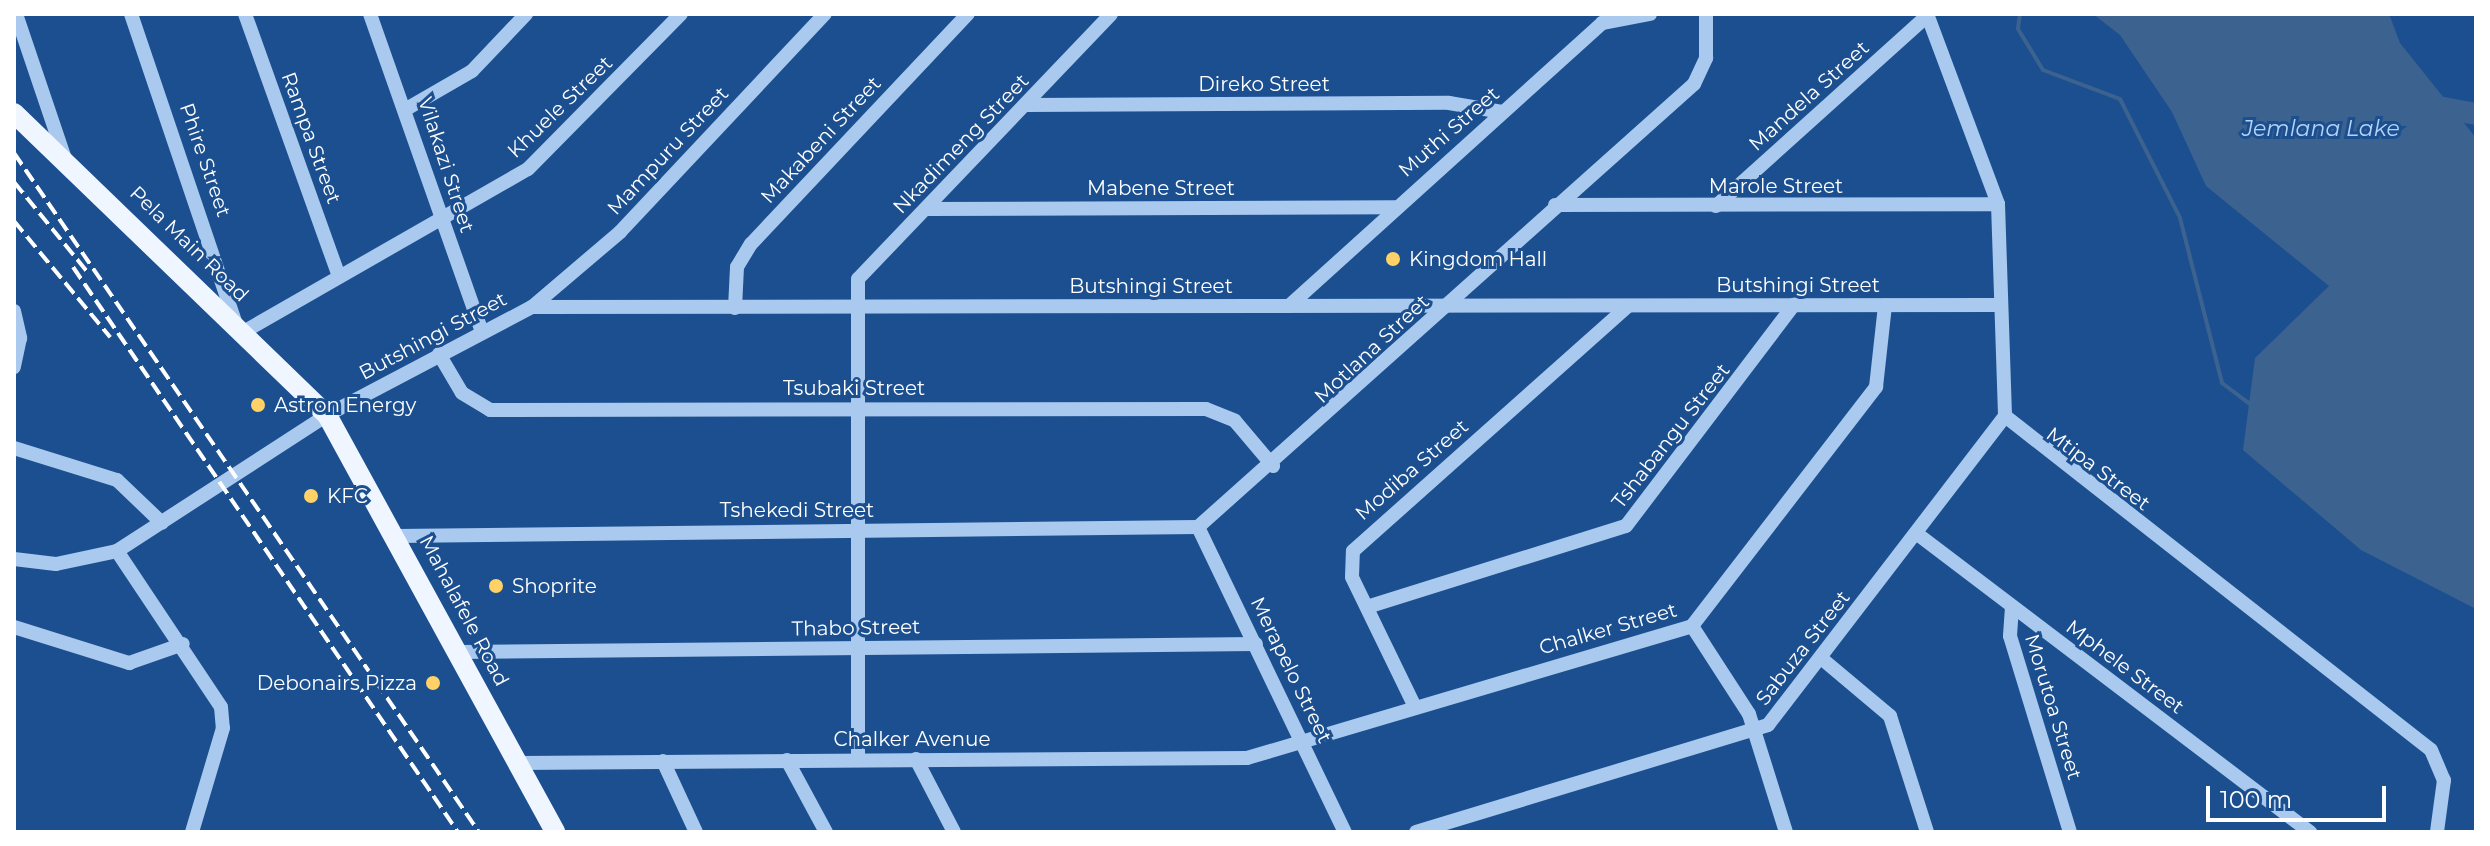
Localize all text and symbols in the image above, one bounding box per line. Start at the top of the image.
street label: Mandela Street [1744,36,1874,156]
street label: Khuele Street [503,51,617,163]
street label: Rampa Street [276,69,346,207]
street label: Nkadimeng Street [888,69,1034,219]
street label: Makabeni Street [756,72,886,208]
street label: Direko Street [1198,72,1330,96]
street label: Mampuru Street [603,82,733,220]
street label: Muthi Street [1394,82,1504,182]
street label: Vilakazi Street [413,94,479,236]
street label: Phire Street [174,100,236,220]
water label: Jemlana Lake [2242,116,2400,142]
street label: Marole Street [1709,174,1843,198]
street label: Mabene Street [1087,176,1235,200]
street label: Pela Main Road [125,181,253,307]
place label: Kingdom Hall [1409,247,1547,271]
marker: Kingdom Hall [1384,250,1402,268]
street label: Butshingi Street [1716,273,1880,297]
street label: Butshingi Street [1069,274,1233,298]
street label: Butshingi Street [355,287,511,385]
street label: Motlana Street [1310,290,1434,408]
street label: Tshabangu Street [1607,359,1735,513]
street label: Tsubaki Street [783,376,925,400]
place label: Astron Energy [274,393,416,417]
marker: Astron Energy [249,396,267,414]
street label: Modiba Street [1351,415,1473,525]
street label: Mtipa Street [2041,422,2155,516]
place label: KFC [327,484,368,508]
marker: KFC [302,487,320,505]
street label: Tshekedi Street [720,498,874,522]
street label: Mahalafele Road [414,532,514,690]
place label: Shoprite [512,574,597,598]
marker: Shoprite [487,577,505,595]
street label: Sabuza Street [1751,586,1855,710]
street label: Merapelo Street [1245,593,1337,747]
street label: Chalker Street [1536,598,1680,660]
street label: Thabo Street [791,615,921,641]
street label: Mphele Street [2061,615,2189,719]
street label: Morutoa Street [2019,631,2087,783]
place label: Debonairs Pizza [257,671,417,695]
marker: Debonairs Pizza [424,674,442,692]
street label: Chalker Avenue [833,727,991,751]
scale bar [2210,770,2390,820]
text: 100 m [2220,785,2292,814]

